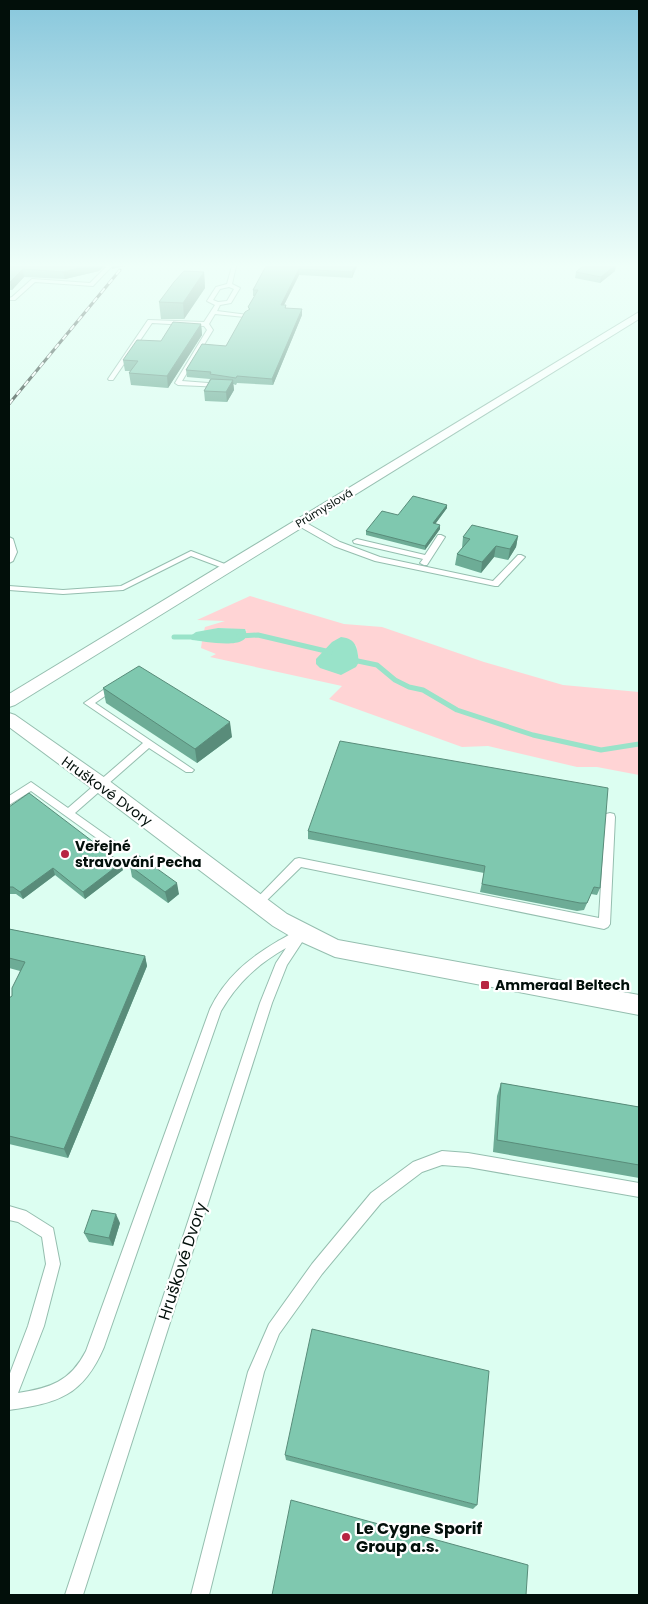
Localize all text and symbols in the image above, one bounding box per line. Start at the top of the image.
street label: Průmyslová [292,485,356,531]
street label: Hruškové Dvory [58,751,156,831]
place label: Veřejné stravování Pecha [75,836,202,872]
marker: Veřejné stravování Pecha [59,848,71,860]
place label: Ammeraal Beltech [495,975,630,995]
marker: Ammeraal Beltech [479,979,491,991]
street label: Hruškové Dvory [153,1199,212,1323]
place label: Le Cygne Sporif Group a.s. [356,1517,483,1558]
marker: Le Cygne Sporif Group a.s. [340,1531,352,1543]

